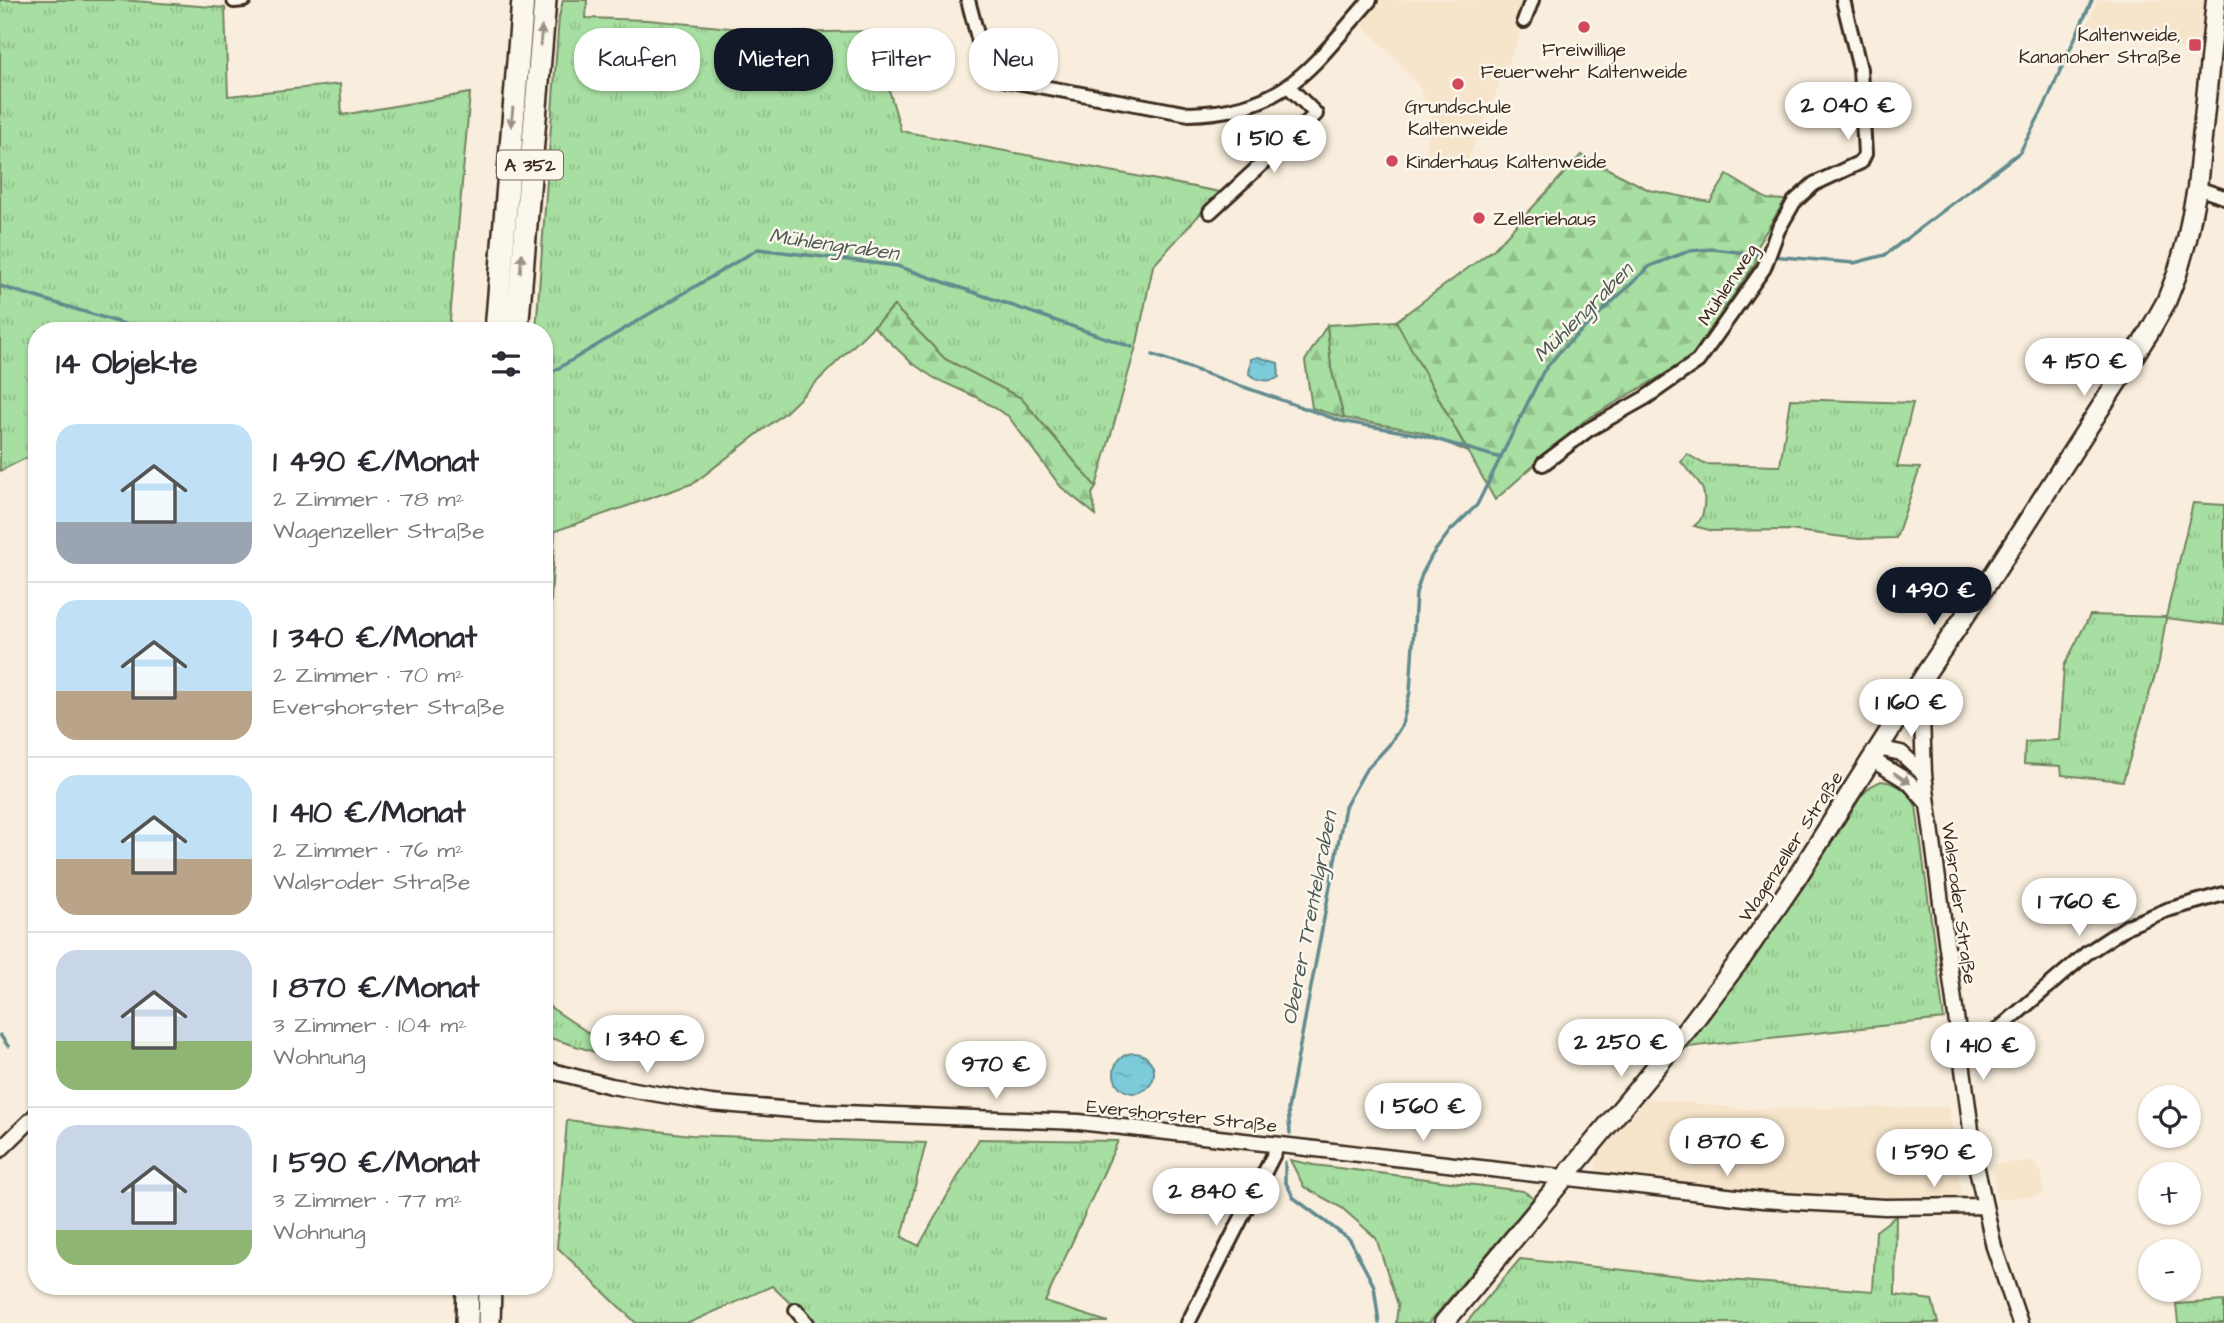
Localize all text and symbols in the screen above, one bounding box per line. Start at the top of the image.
marker: Freiwillige Feuerwehr Kaltenweide [1576,19,1592,35]
place label: Kaltenweide, Kananoher Straße [2019,22,2181,71]
one-way arrow [536,25,547,47]
chip: Kaufen [574,28,700,91]
chip: Mieten [714,28,833,91]
chip: Filter [847,28,955,91]
chip: Neu [969,28,1058,91]
place label: Freiwillige Feuerwehr Kaltenweide [1480,37,1688,86]
marker: Kaltenweide, Kananoher Straße [2187,37,2203,53]
marker: Grundschule Kaltenweide [1450,76,1466,92]
pin: 2 040 € [1783,82,1913,142]
text: 2 040 € [1801,89,1895,121]
place label: Grundschule Kaltenweide [1405,94,1511,143]
one-way arrow [506,106,517,128]
pin: 1 510 € [1209,116,1339,175]
text: 1 510 € [1237,122,1311,154]
place label: Kinderhaus Kaltenweide [1406,149,1606,176]
road number: A 352 [497,150,563,180]
marker: Kinderhaus Kaltenweide [1384,153,1400,169]
place label: Zelleriehaus [1493,206,1596,233]
marker: Zelleriehaus [1471,210,1487,226]
water label: Mühlengraben [767,221,902,269]
street label: Mühlenweg [1692,238,1766,332]
one-way arrow [516,251,527,273]
water label: Mühlengraben [1527,255,1641,369]
pin: 4 150 € [2019,338,2149,398]
text: 14 Objekte [56,343,198,385]
icon: filters [487,345,525,383]
text: 4 150 € [2041,345,2127,377]
text: 1 490 €/Monat [273,441,479,483]
icon: home [112,452,196,536]
text: 2 Zimmer · 78 m² [273,483,464,515]
text: Wagenzeller Straße [273,515,485,547]
pin: 1 490 € [1869,568,1999,627]
text: 1 490 € [1893,574,1975,606]
text: 1 340 €/Monat [273,617,477,659]
icon: home [112,628,196,712]
text: 2 Zimmer · 70 m² [273,659,464,691]
pin: 1 160 € [1846,680,1976,739]
text: 1 160 € [1875,686,1947,718]
text: Evershorster Straße [273,691,505,723]
street label: Wagenzeller Straße [1732,766,1851,928]
one-way arrow [1892,771,1911,784]
text: 1 410 €/Monat [273,792,466,834]
icon: home [112,803,196,887]
water label: Oberer Trentelgraben [1275,808,1346,1027]
street label: Walsroder Straße [1934,821,1983,986]
text: 2 Zimmer · 76 m² [273,834,464,866]
text: Walsroder Straße [273,866,471,898]
pin: 1 760 € [2014,878,2144,938]
text: 1 760 € [2038,885,2120,917]
text: 1 870 €/Monat [273,967,479,1009]
icon: home [112,978,196,1062]
text: 3 Zimmer · 104 m² [273,1009,467,1041]
pin: 1 340 € [582,1016,712,1075]
pin: 2 250 € [1556,1020,1686,1079]
text: 1 340 € [606,1022,688,1054]
pin: 1 410 € [1918,1023,2048,1082]
text: 2 250 € [1574,1026,1668,1058]
text: 1 410 € [1947,1029,2019,1061]
text: Wohnung [273,1041,366,1073]
pin: 970 € [947,1042,1045,1101]
text: 970 € [961,1048,1031,1080]
pin: 1 560 € [1358,1084,1488,1143]
map controls [2138,1085,2201,1302]
button: locate [2138,1085,2201,1148]
text: 1 560 € [1381,1090,1465,1122]
street label: Evershorster Straße [1085,1093,1278,1140]
pin: 1 870 € [1662,1118,1792,1178]
text: 1 870 € [1685,1125,1769,1157]
pin: 1 590 € [1869,1130,1999,1189]
text: 1 590 € [1892,1136,1976,1168]
text: 1 590 €/Monat [273,1142,480,1184]
icon: home [112,1153,196,1237]
button: + [2138,1162,2201,1225]
pin: 2 840 € [1151,1168,1281,1228]
text: 2 840 € [1169,1175,1263,1207]
text: 3 Zimmer · 77 m² [273,1184,462,1216]
text: Wohnung [273,1216,366,1248]
button: − [2138,1239,2201,1302]

